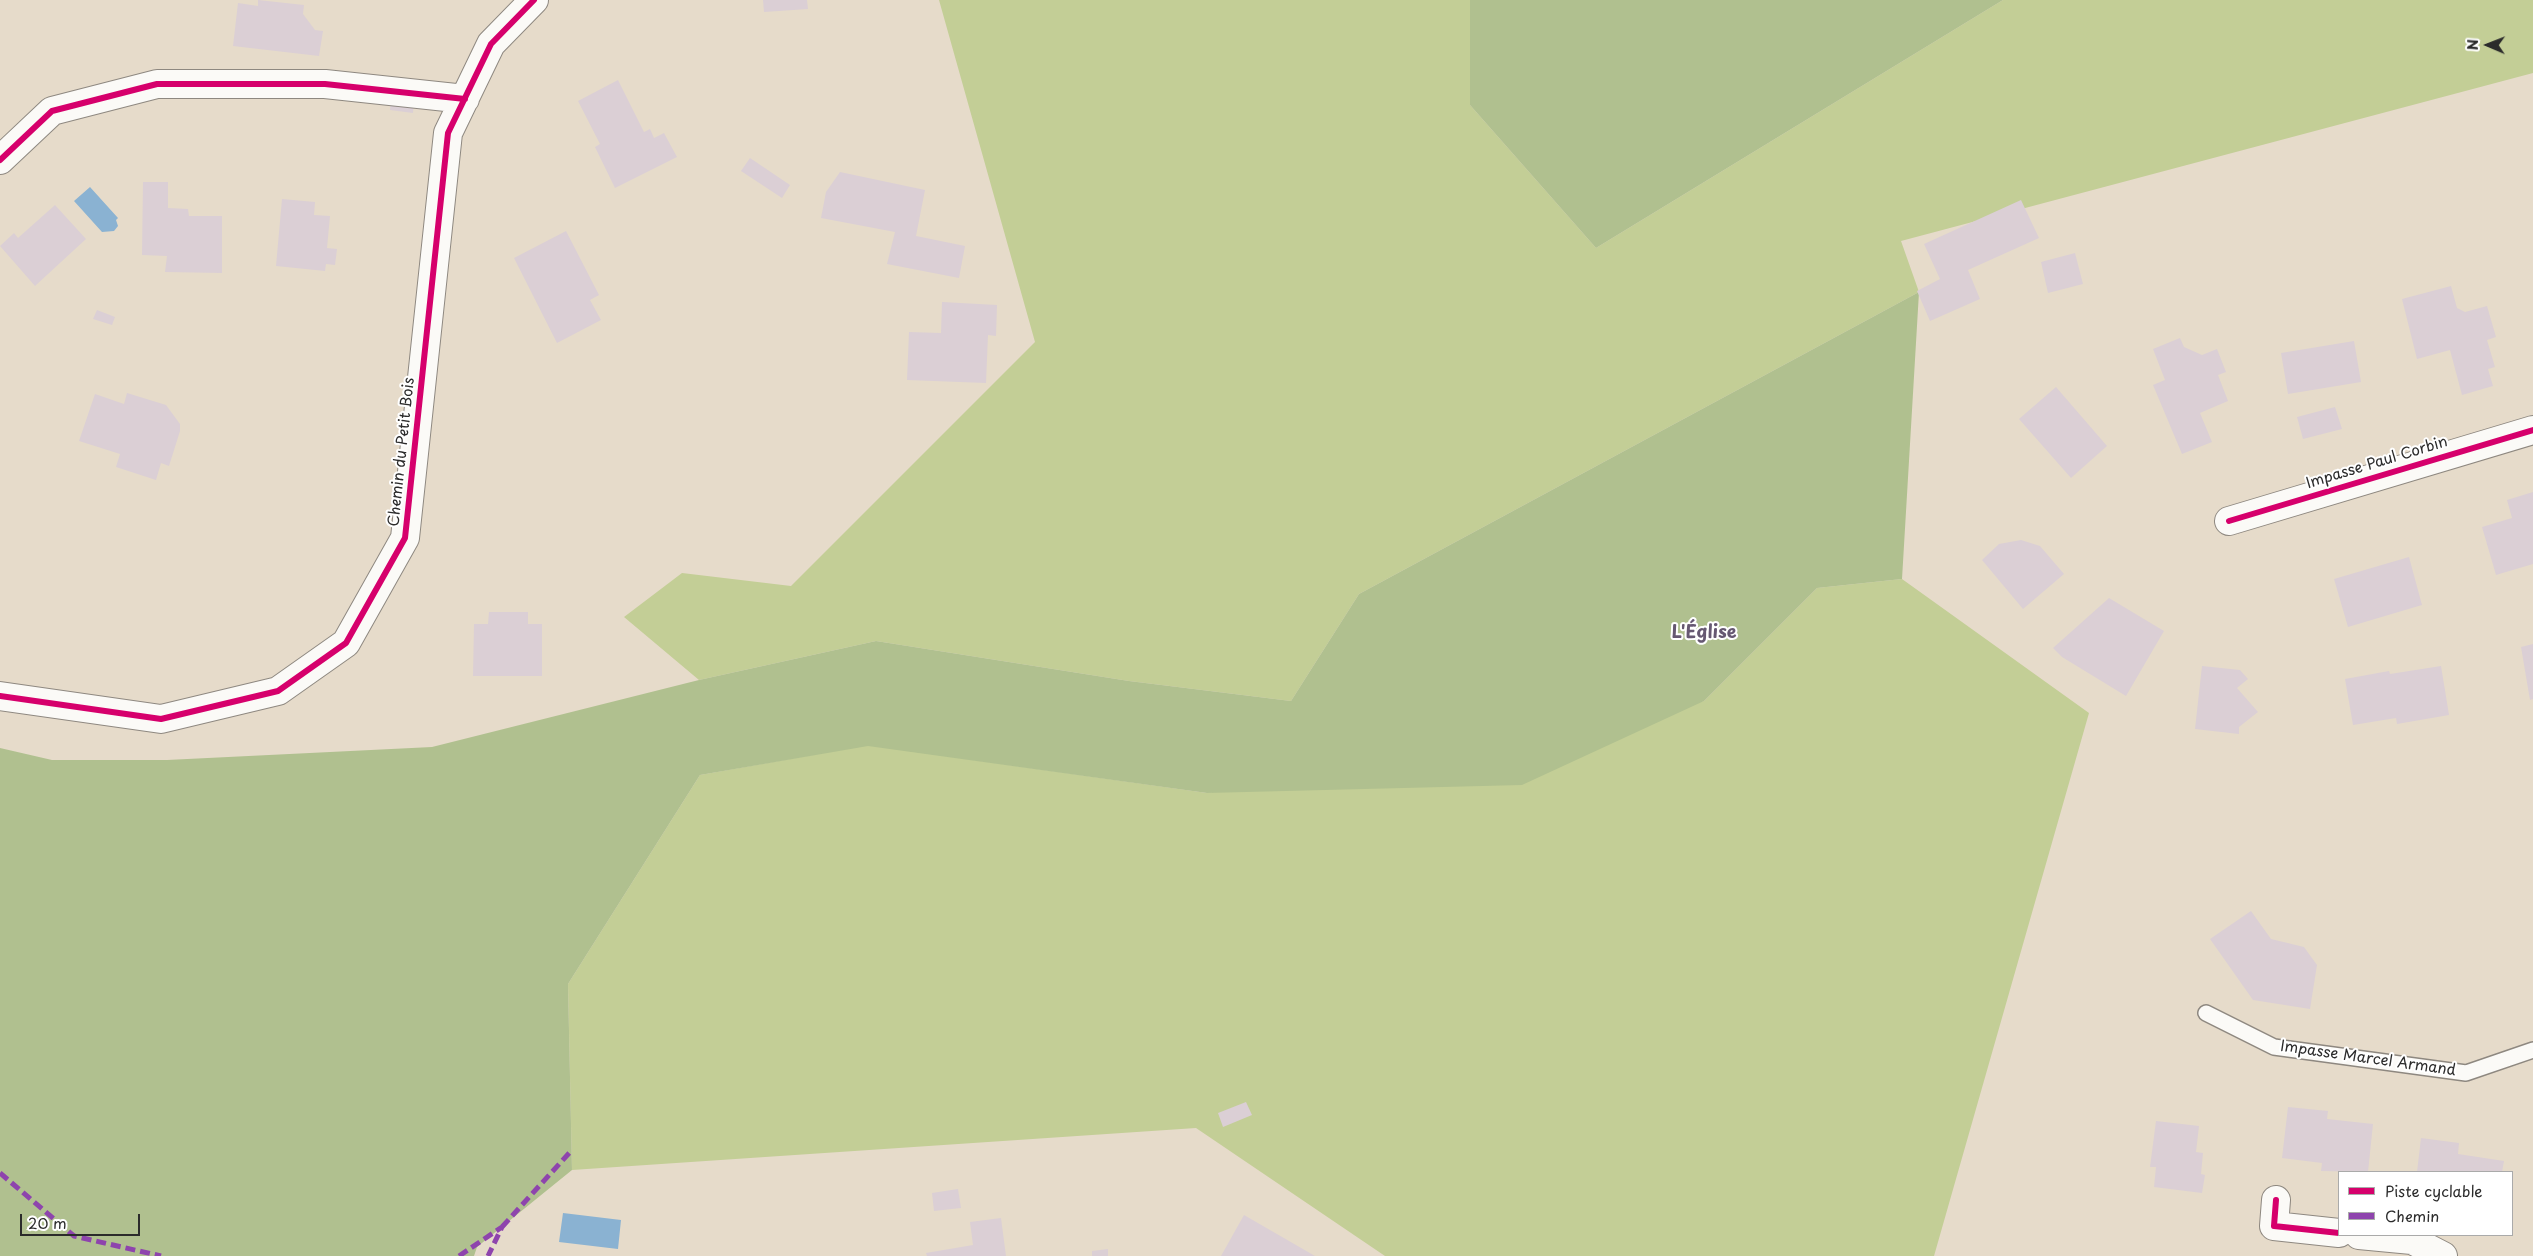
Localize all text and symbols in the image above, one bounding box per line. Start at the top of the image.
north arrow [2463,20,2513,70]
text: N [2462,39,2483,50]
street label: Chemin du Petit Bois [385,377,419,527]
street label: Impasse Paul Corbin [2304,433,2450,493]
district label: L'Église [1671,622,1737,644]
street label: Impasse Marcel Armand [2279,1038,2457,1080]
legend [2338,1171,2513,1236]
text: Piste cyclable [2385,1179,2482,1202]
scale bar [22,1204,142,1236]
text: Chemin [2385,1204,2439,1227]
text: 20 m [28,1211,67,1234]

